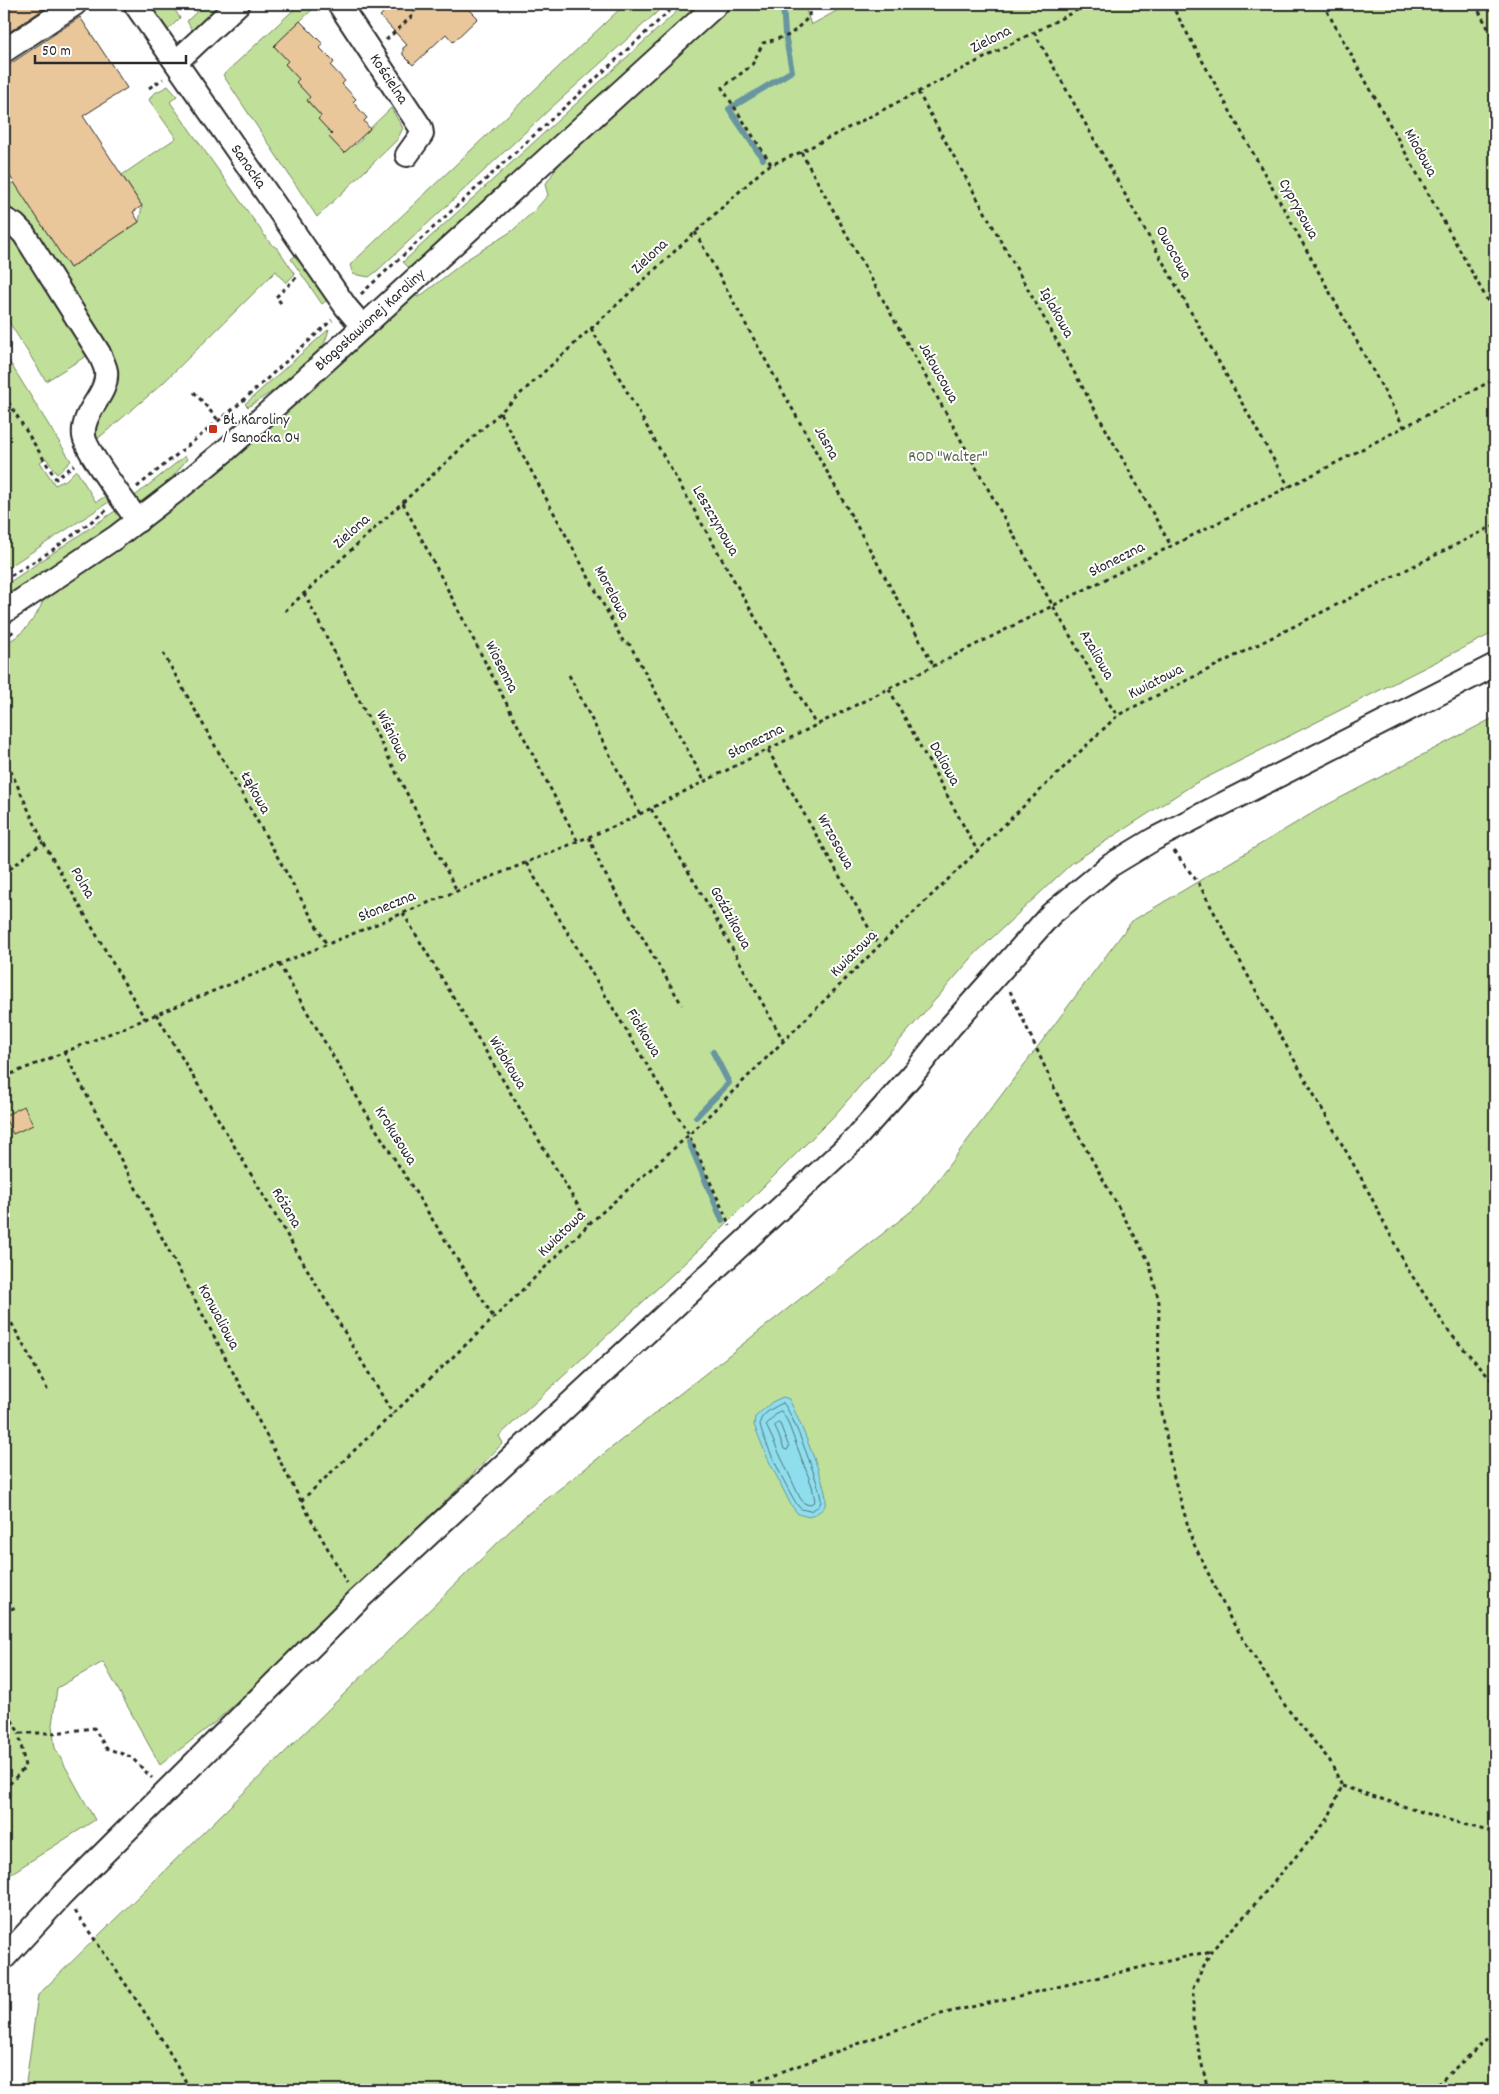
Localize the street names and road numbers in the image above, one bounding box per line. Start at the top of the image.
street label: Zielona [967,20,1016,60]
street label: Kościelna [363,49,414,109]
street label: Miodowa [1397,125,1443,182]
street label: Sanocka [225,140,272,194]
street label: Cyprysowa [1272,175,1324,244]
street label: Owocowa [1149,222,1197,284]
street label: Zielona [626,234,674,280]
street label: Błogosławionej Karoliny [310,263,431,377]
street label: Iglakowa [1033,283,1080,343]
street label: Jałowcowa [912,338,964,408]
street label: Jasna [807,422,845,464]
street label: Leszczynowa [686,482,745,561]
street label: Zielona [328,509,376,555]
street label: Słoneczna [1085,536,1149,584]
street label: Morelowa [587,562,635,625]
street label: Azaliowa [1073,626,1120,685]
street label: Wiosenna [478,637,524,697]
street label: Kwiatowa [1125,658,1188,706]
street label: Wiśniowa [369,707,415,766]
street label: Słoneczna [724,718,788,766]
street label: Daliowa [922,738,966,791]
street label: Łąkowa [233,767,276,819]
street label: Wrzosowa [810,810,860,874]
street label: Polna [64,863,100,904]
street label: Goździkowa [703,882,757,954]
street label: Słoneczna [355,885,420,929]
street label: Kwiatowa [825,925,883,983]
street label: Fiołkowa [620,1004,667,1062]
street label: Widokowa [482,1032,532,1094]
street label: Krokusowa [368,1102,422,1170]
street label: Różana [265,1183,307,1233]
street label: Kwiatowa [533,1205,592,1263]
street label: Konwaliowa [191,1280,245,1354]

